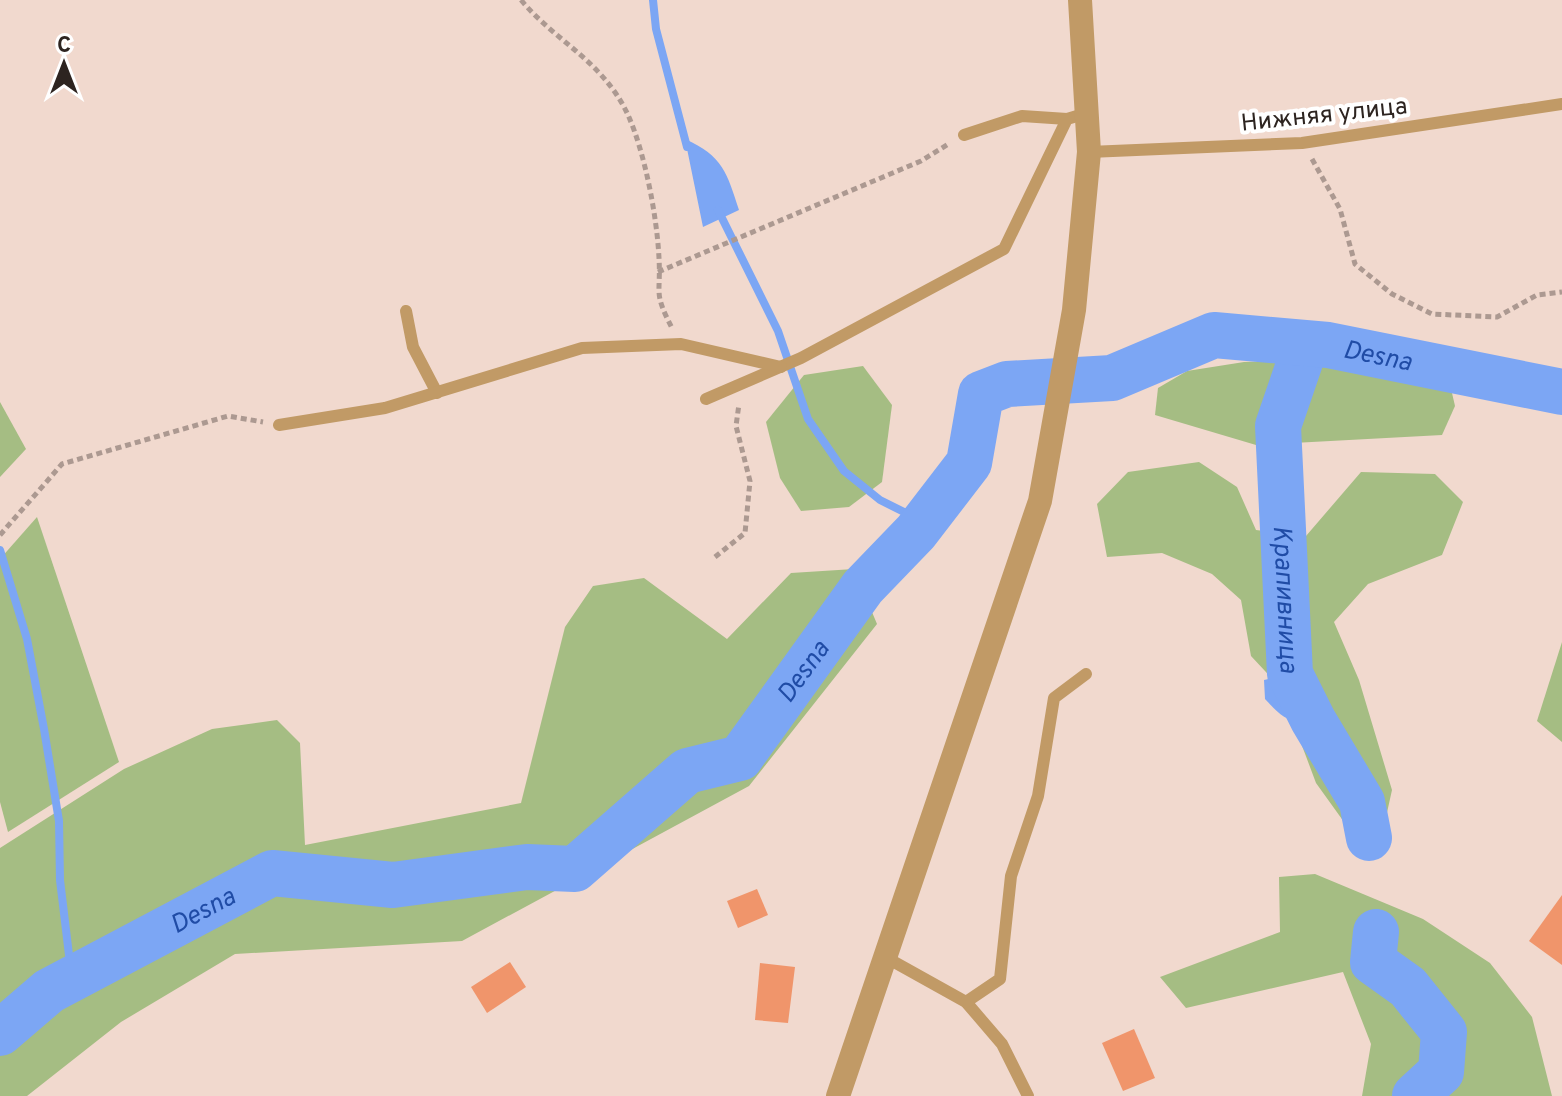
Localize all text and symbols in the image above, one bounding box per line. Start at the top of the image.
north arrow [24,24,104,104]
text: С [57,33,71,60]
street label: Нижняя улица [1240,92,1409,140]
water label: Desna [1340,334,1415,381]
water label: Крапивница [1264,525,1304,674]
water label: Desna [771,634,838,710]
water label: Desna [165,881,242,943]

